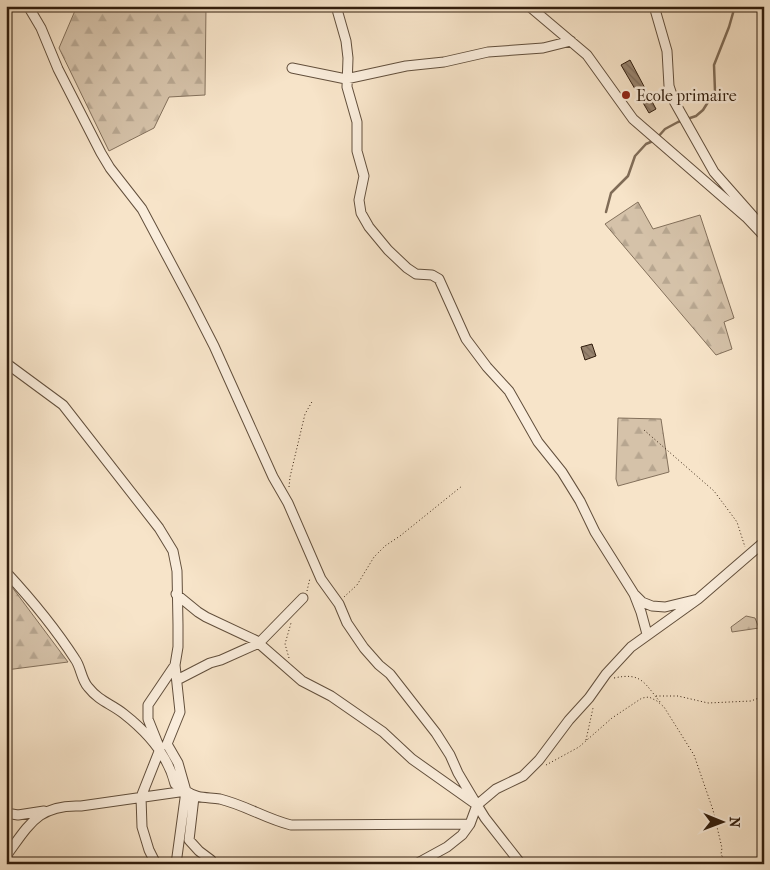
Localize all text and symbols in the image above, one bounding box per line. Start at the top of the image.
place label: Ecole primaire [636,86,737,105]
marker: Ecole primaire [620,89,632,101]
north arrow [698,798,748,848]
text: N [726,817,743,828]

